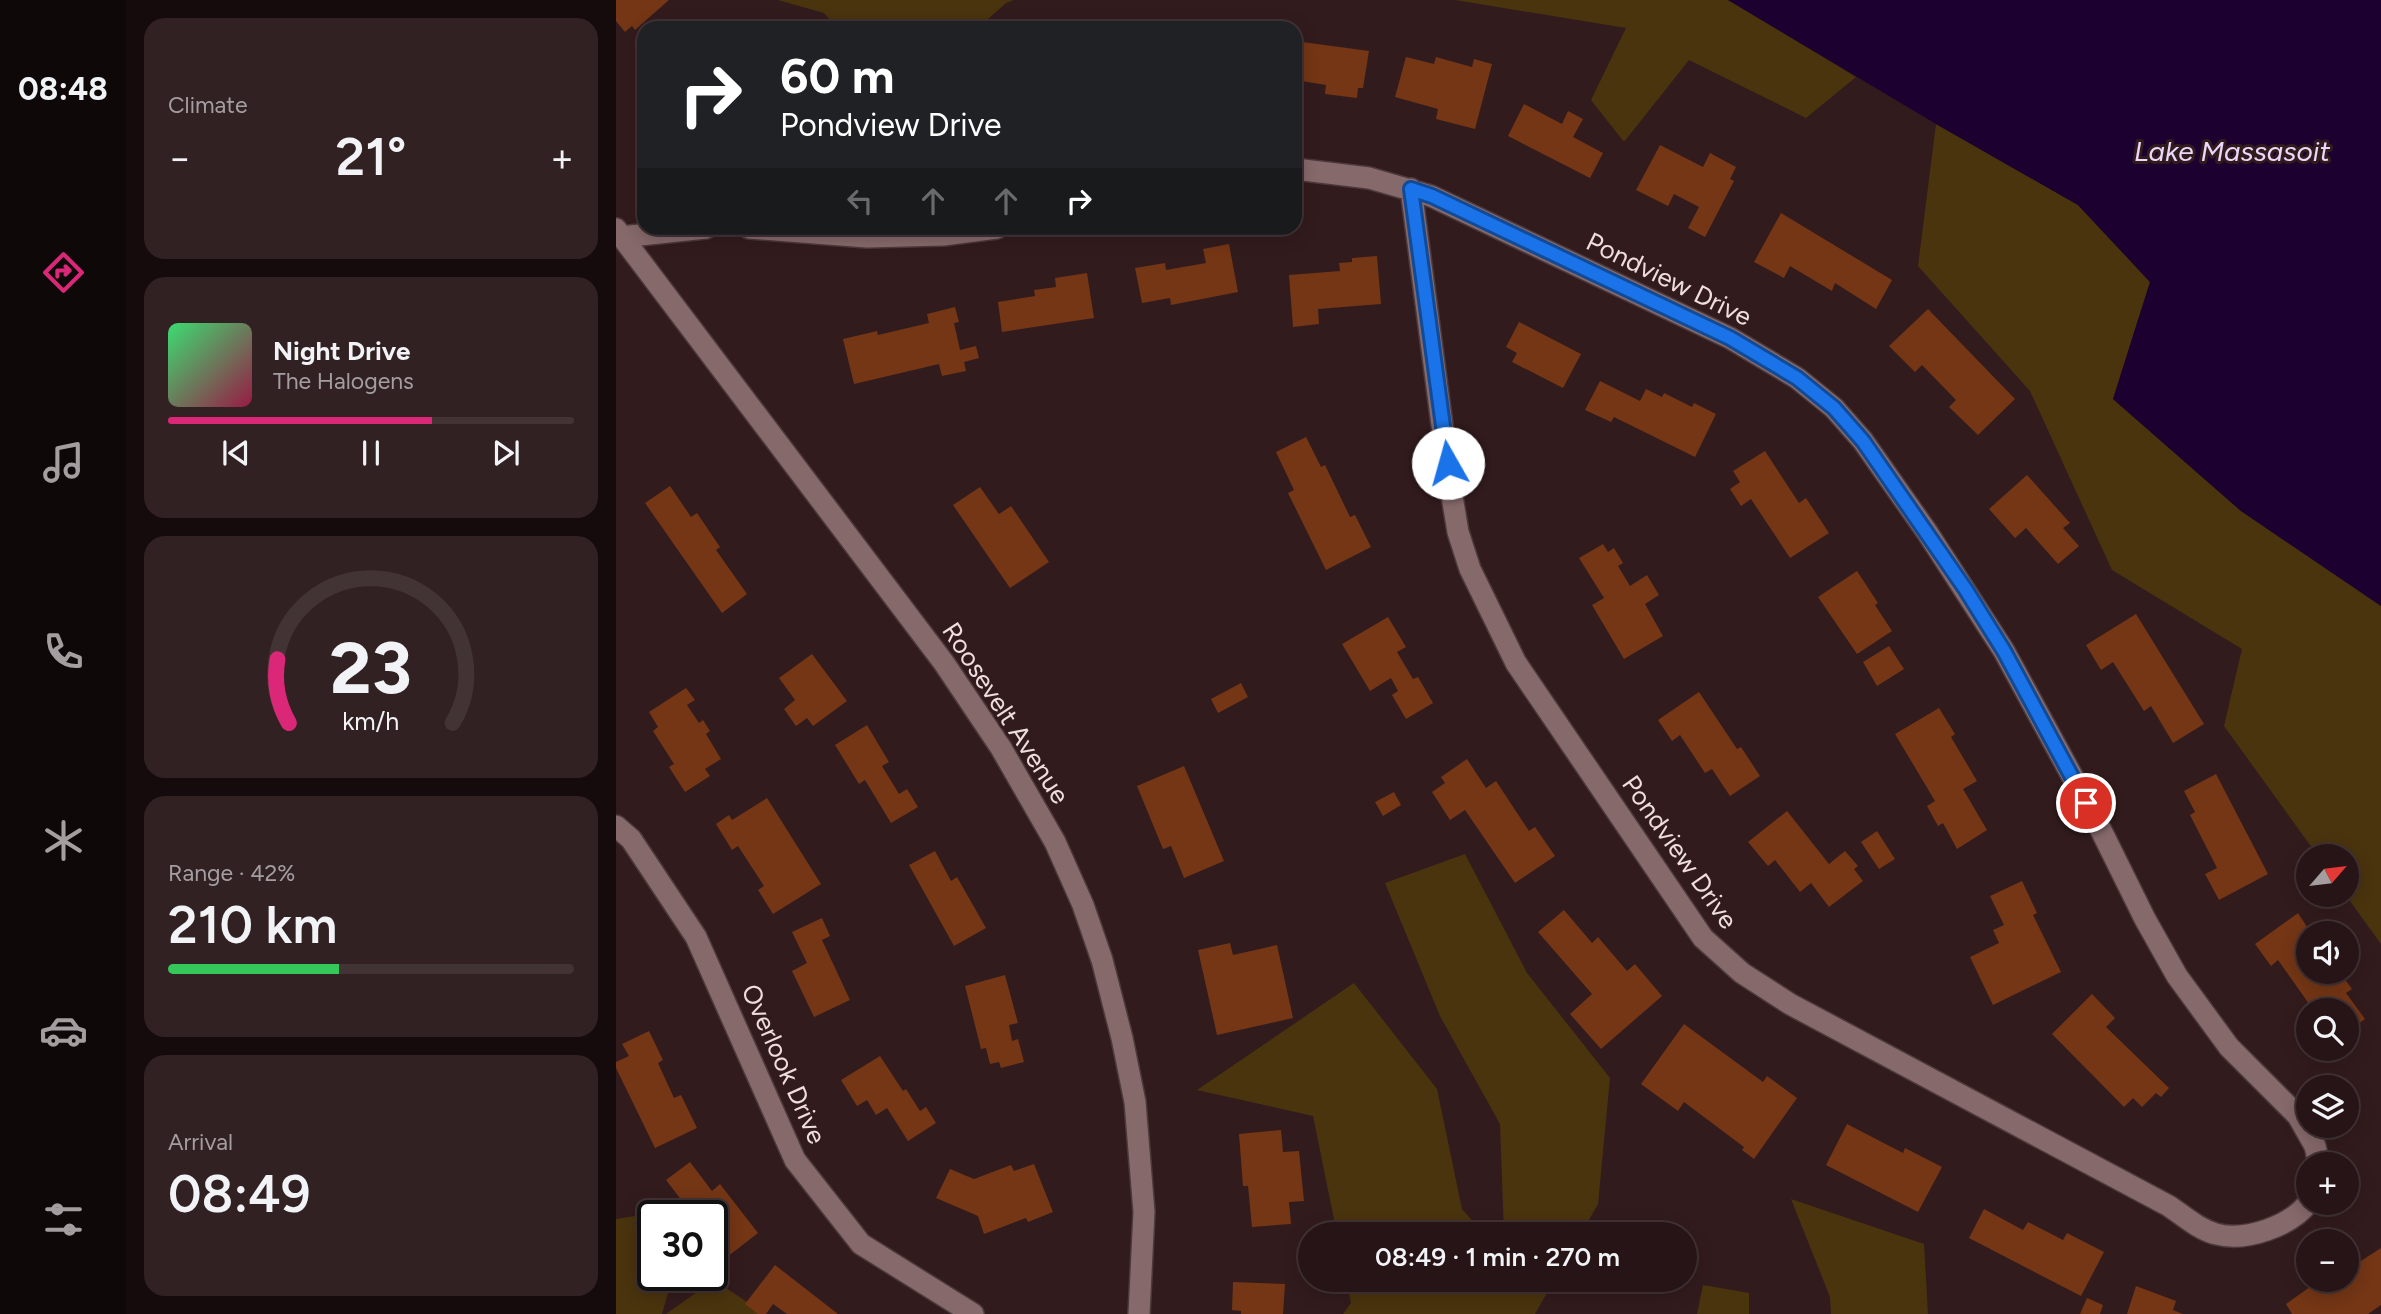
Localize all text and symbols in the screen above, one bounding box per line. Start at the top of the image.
text: 60 m [780,46,895,105]
icon: right [665,49,756,140]
text: 08:48 [18,70,108,108]
text: Climate [168,91,247,119]
text: Pondview Drive [780,106,1001,144]
text: 21° [336,126,406,188]
water label: Lake Massasoit [2134,134,2330,168]
text: − [168,135,192,181]
text: + [550,135,574,181]
icon: left [841,182,879,220]
icon: ahead [914,182,952,220]
icon: ahead [987,182,1025,220]
icon: right [1060,182,1098,220]
street label: Pondview Drive [1581,225,1757,333]
icon: directions [39,248,88,297]
text: Night Drive [273,335,410,367]
text: The Halogens [273,367,414,395]
position arrow [1411,426,1485,500]
icon: previous [217,434,255,472]
icon: pause [352,434,390,472]
icon: next [487,434,525,472]
icon: music [39,438,88,487]
street label: Roosevelt Avenue [935,616,1077,810]
text: 23 [330,624,412,711]
icon: phone [39,627,88,676]
text: km/h [342,706,400,736]
street label: Pondview Drive [1615,769,1745,935]
pin [2056,773,2116,833]
icon: arrive [2067,784,2105,822]
icon: climate [39,816,88,865]
north arrow [2296,844,2359,906]
map controls [2296,844,2359,1292]
text: Range · 42% [168,859,295,887]
text: 210 km [168,894,337,956]
button: sound [2296,921,2359,984]
street label: Overlook Drive [735,979,833,1149]
button: search [2296,998,2359,1061]
icon: car [39,1006,88,1055]
button: layers [2296,1075,2359,1138]
text: Arrival [168,1128,233,1156]
button: + [2296,1152,2359,1215]
text: 08:49 [168,1163,311,1225]
icon: filters [39,1195,88,1244]
speed limit sign: 30 [637,1200,728,1291]
button: − [2296,1229,2359,1292]
text: 08:49 · 1 min · 270 m [1375,1241,1620,1273]

